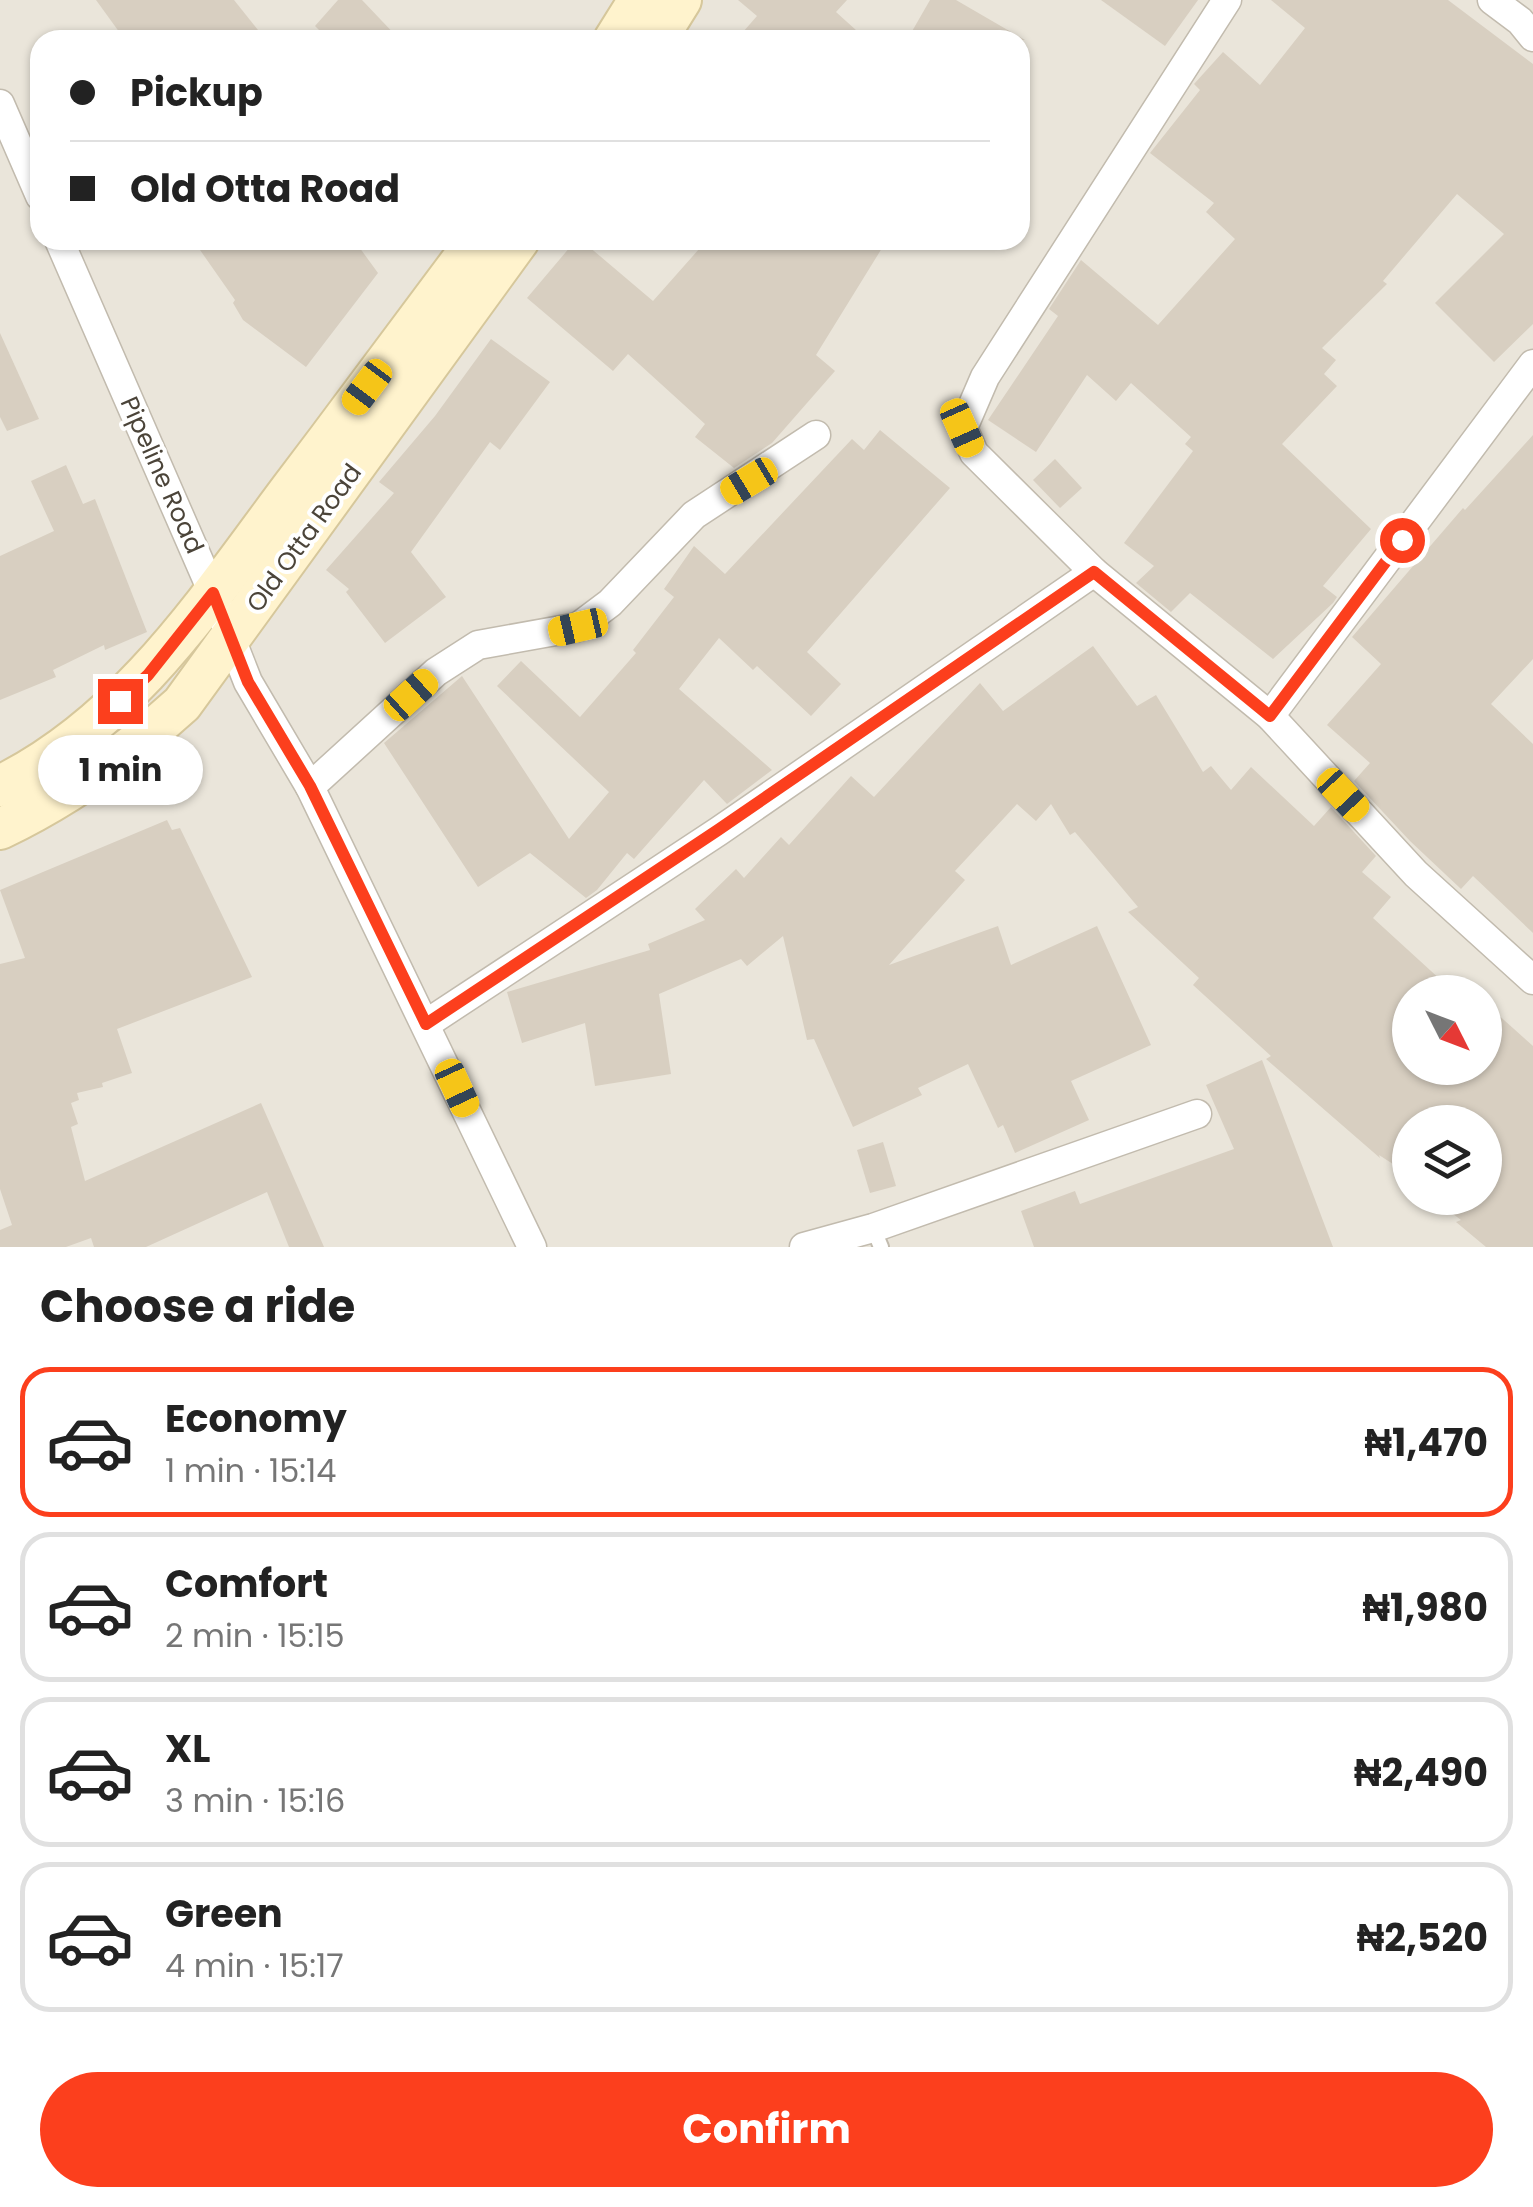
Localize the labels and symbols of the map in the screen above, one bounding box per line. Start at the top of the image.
car [337,354,397,420]
street label: Pipeline Road [112,391,212,559]
car [936,394,988,462]
car [716,453,782,509]
street label: Old Otta Road [238,457,370,619]
route start [1380,518,1425,563]
car [545,606,611,648]
car [379,664,443,726]
route end [98,679,143,724]
callout: 1 min [38,736,202,806]
car [1312,763,1374,827]
north arrow [1392,975,1502,1085]
car [431,1054,483,1122]

